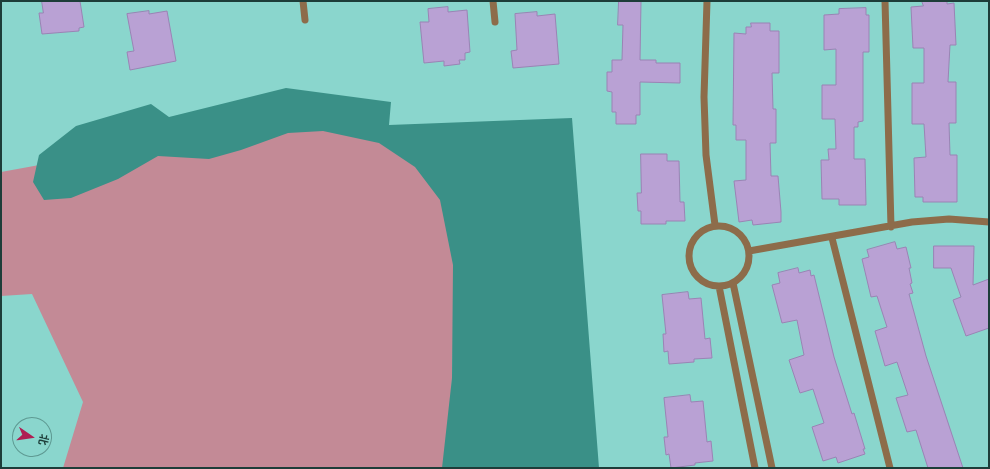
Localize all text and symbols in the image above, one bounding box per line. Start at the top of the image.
north arrow [12,417,52,457]
text: 北 [36,433,51,446]

